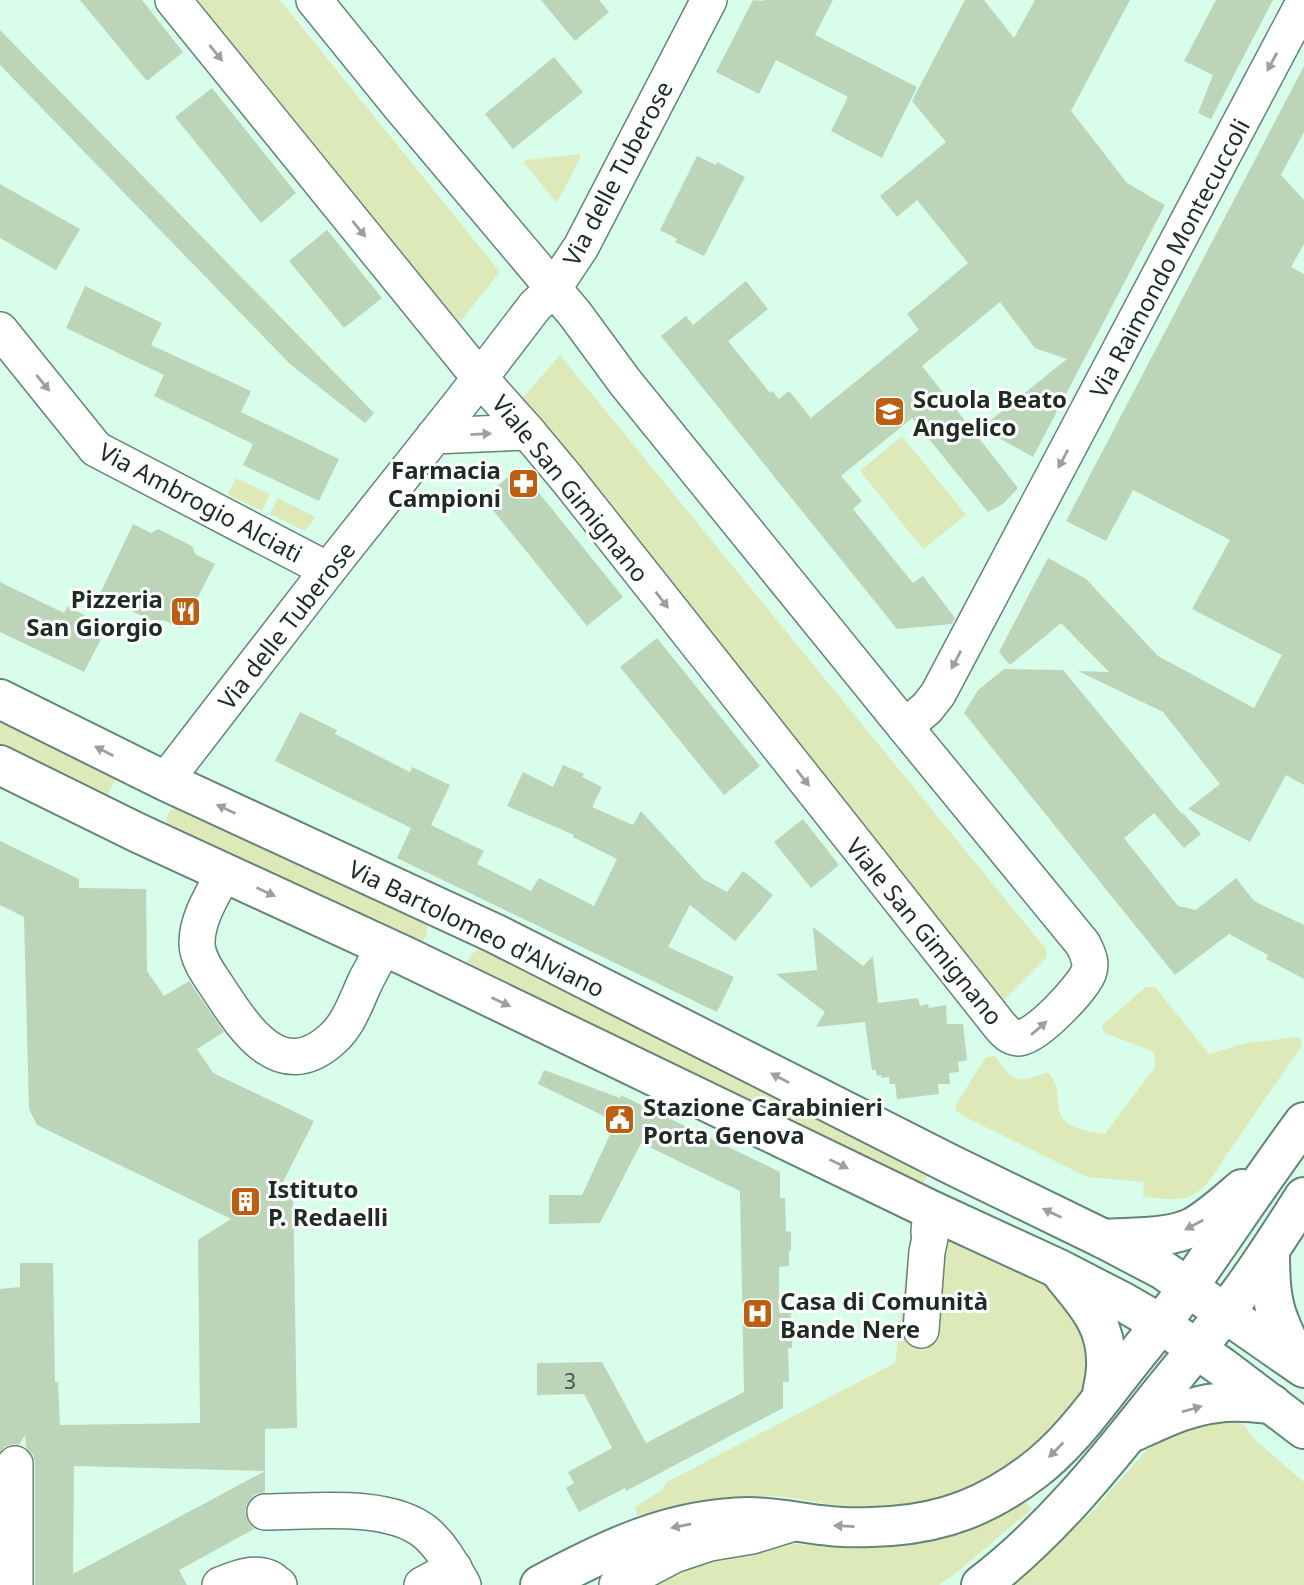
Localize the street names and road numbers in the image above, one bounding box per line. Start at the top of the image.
street label: Via delle Tuberose [554,75,680,271]
street label: Via Raimondo Montecuccoli [1081,113,1257,403]
street label: Viale San Gimignano [485,387,657,589]
street label: Via Ambrogio Alciati [93,434,309,570]
street label: Via delle Tuberose [210,534,362,716]
street label: Viale San Gimignano [839,830,1011,1032]
street label: Via Bartolomeo d'Alviano [343,852,611,1004]

